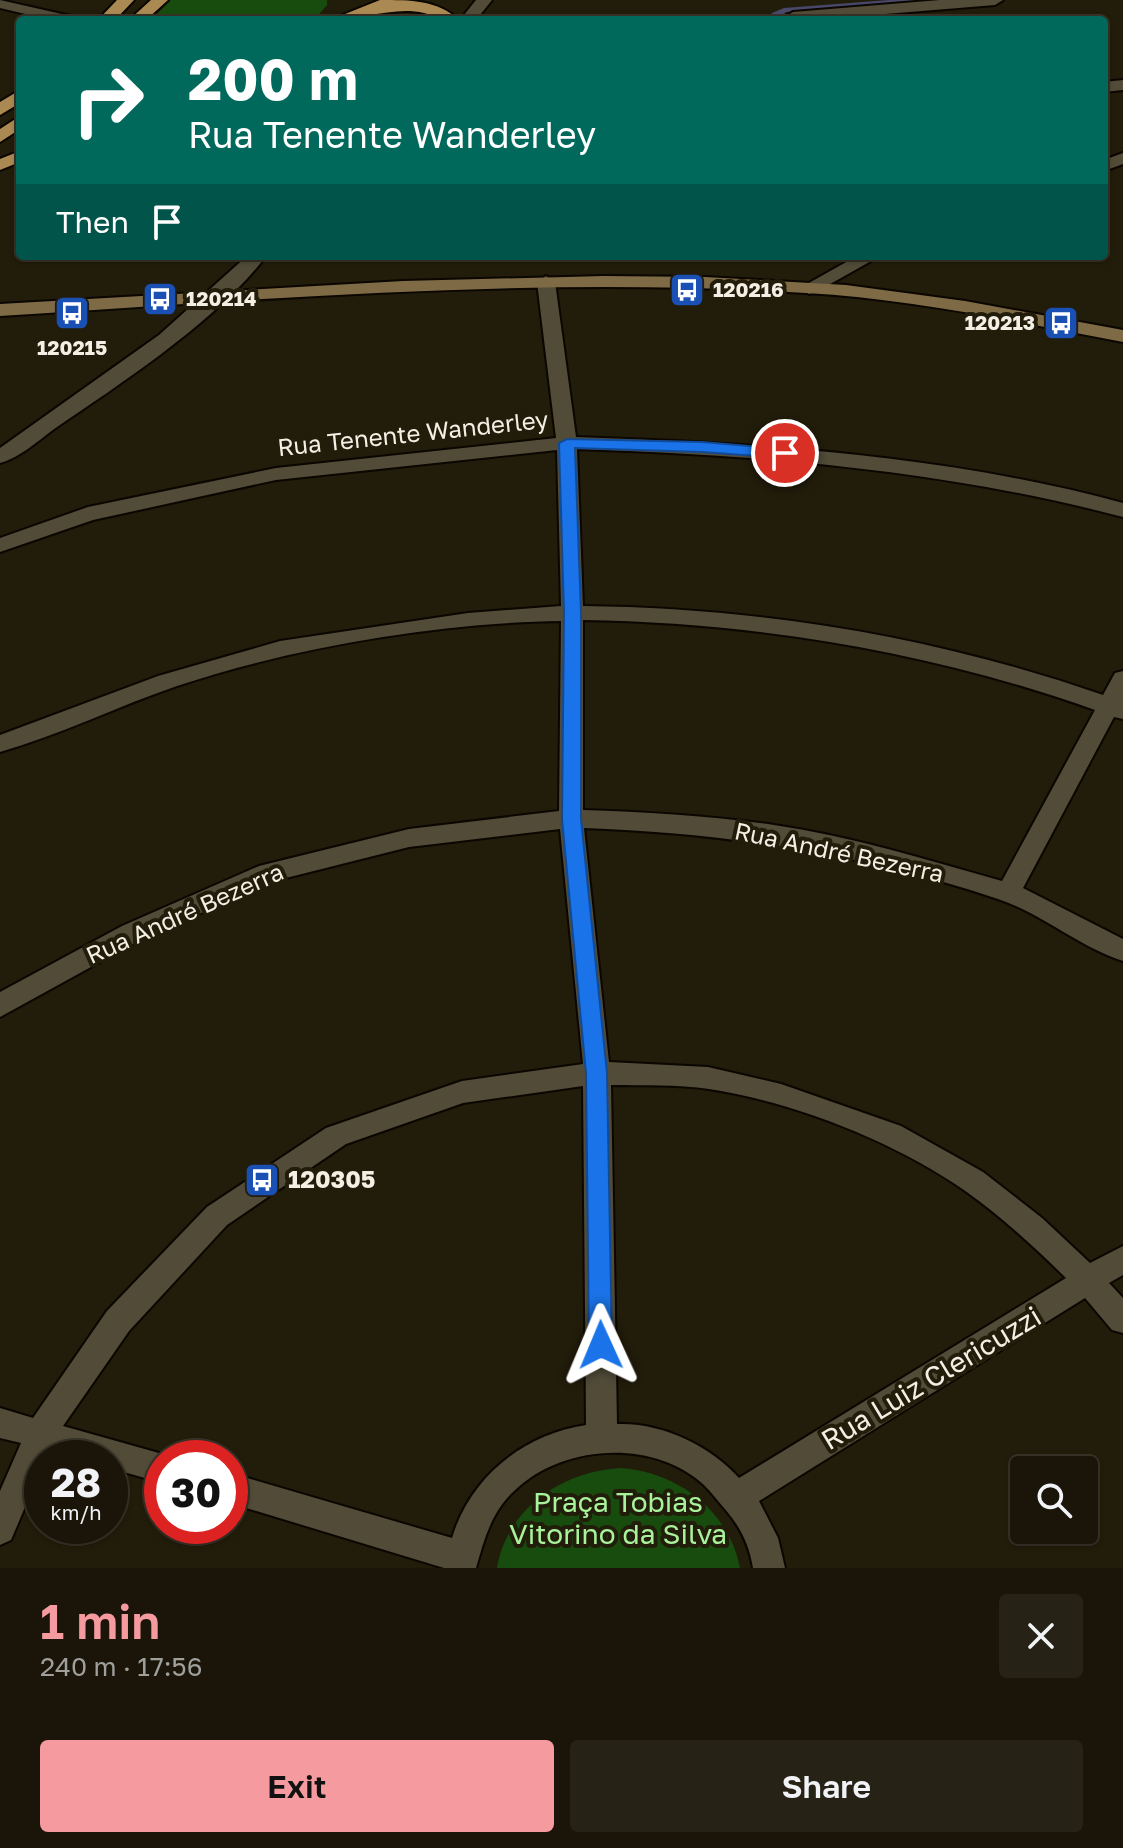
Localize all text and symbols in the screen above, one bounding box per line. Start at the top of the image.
text: 200 m [188,45,358,112]
icon: right [56,48,160,152]
text: Rua Tenente Wanderley [188,113,596,156]
icon: arrive [145,200,189,244]
text: Then [56,204,129,240]
bus stop icon: 120216 [668,271,706,309]
place label: 120216 [713,277,784,301]
bus stop icon: 120214 [141,280,179,318]
place label: 120214 [186,286,257,310]
bus stop icon: 120215 [53,294,91,332]
bus stop icon: 120213 [1042,304,1080,342]
place label: 120213 [965,310,1035,334]
place label: 120215 [37,335,107,359]
street label: Rua Tenente Wanderley [276,404,550,461]
pin [751,419,819,487]
icon: arrive [763,431,807,475]
street label: Rua André Bezerra [732,815,946,888]
street label: Rua André Bezerra [81,856,287,969]
bus stop icon: 120305 [243,1161,281,1199]
place label: 120305 [288,1164,375,1193]
street label: Rua Luiz Clericuzzi [815,1299,1047,1456]
position arrow [559,1303,643,1387]
speed limit sign: 30 [144,1440,248,1544]
map controls [1010,1456,1098,1544]
button: search [1010,1456,1098,1544]
text: 28 [51,1458,101,1506]
park label: Praça Tobias Vitorino da Silva [509,1485,727,1550]
text: km/h [51,1500,101,1524]
text: 1 min [40,1592,160,1650]
button: close [999,1594,1083,1678]
text: 240 m · 17:56 [40,1651,202,1682]
button: Exit [40,1740,554,1832]
button: Share [570,1740,1083,1832]

